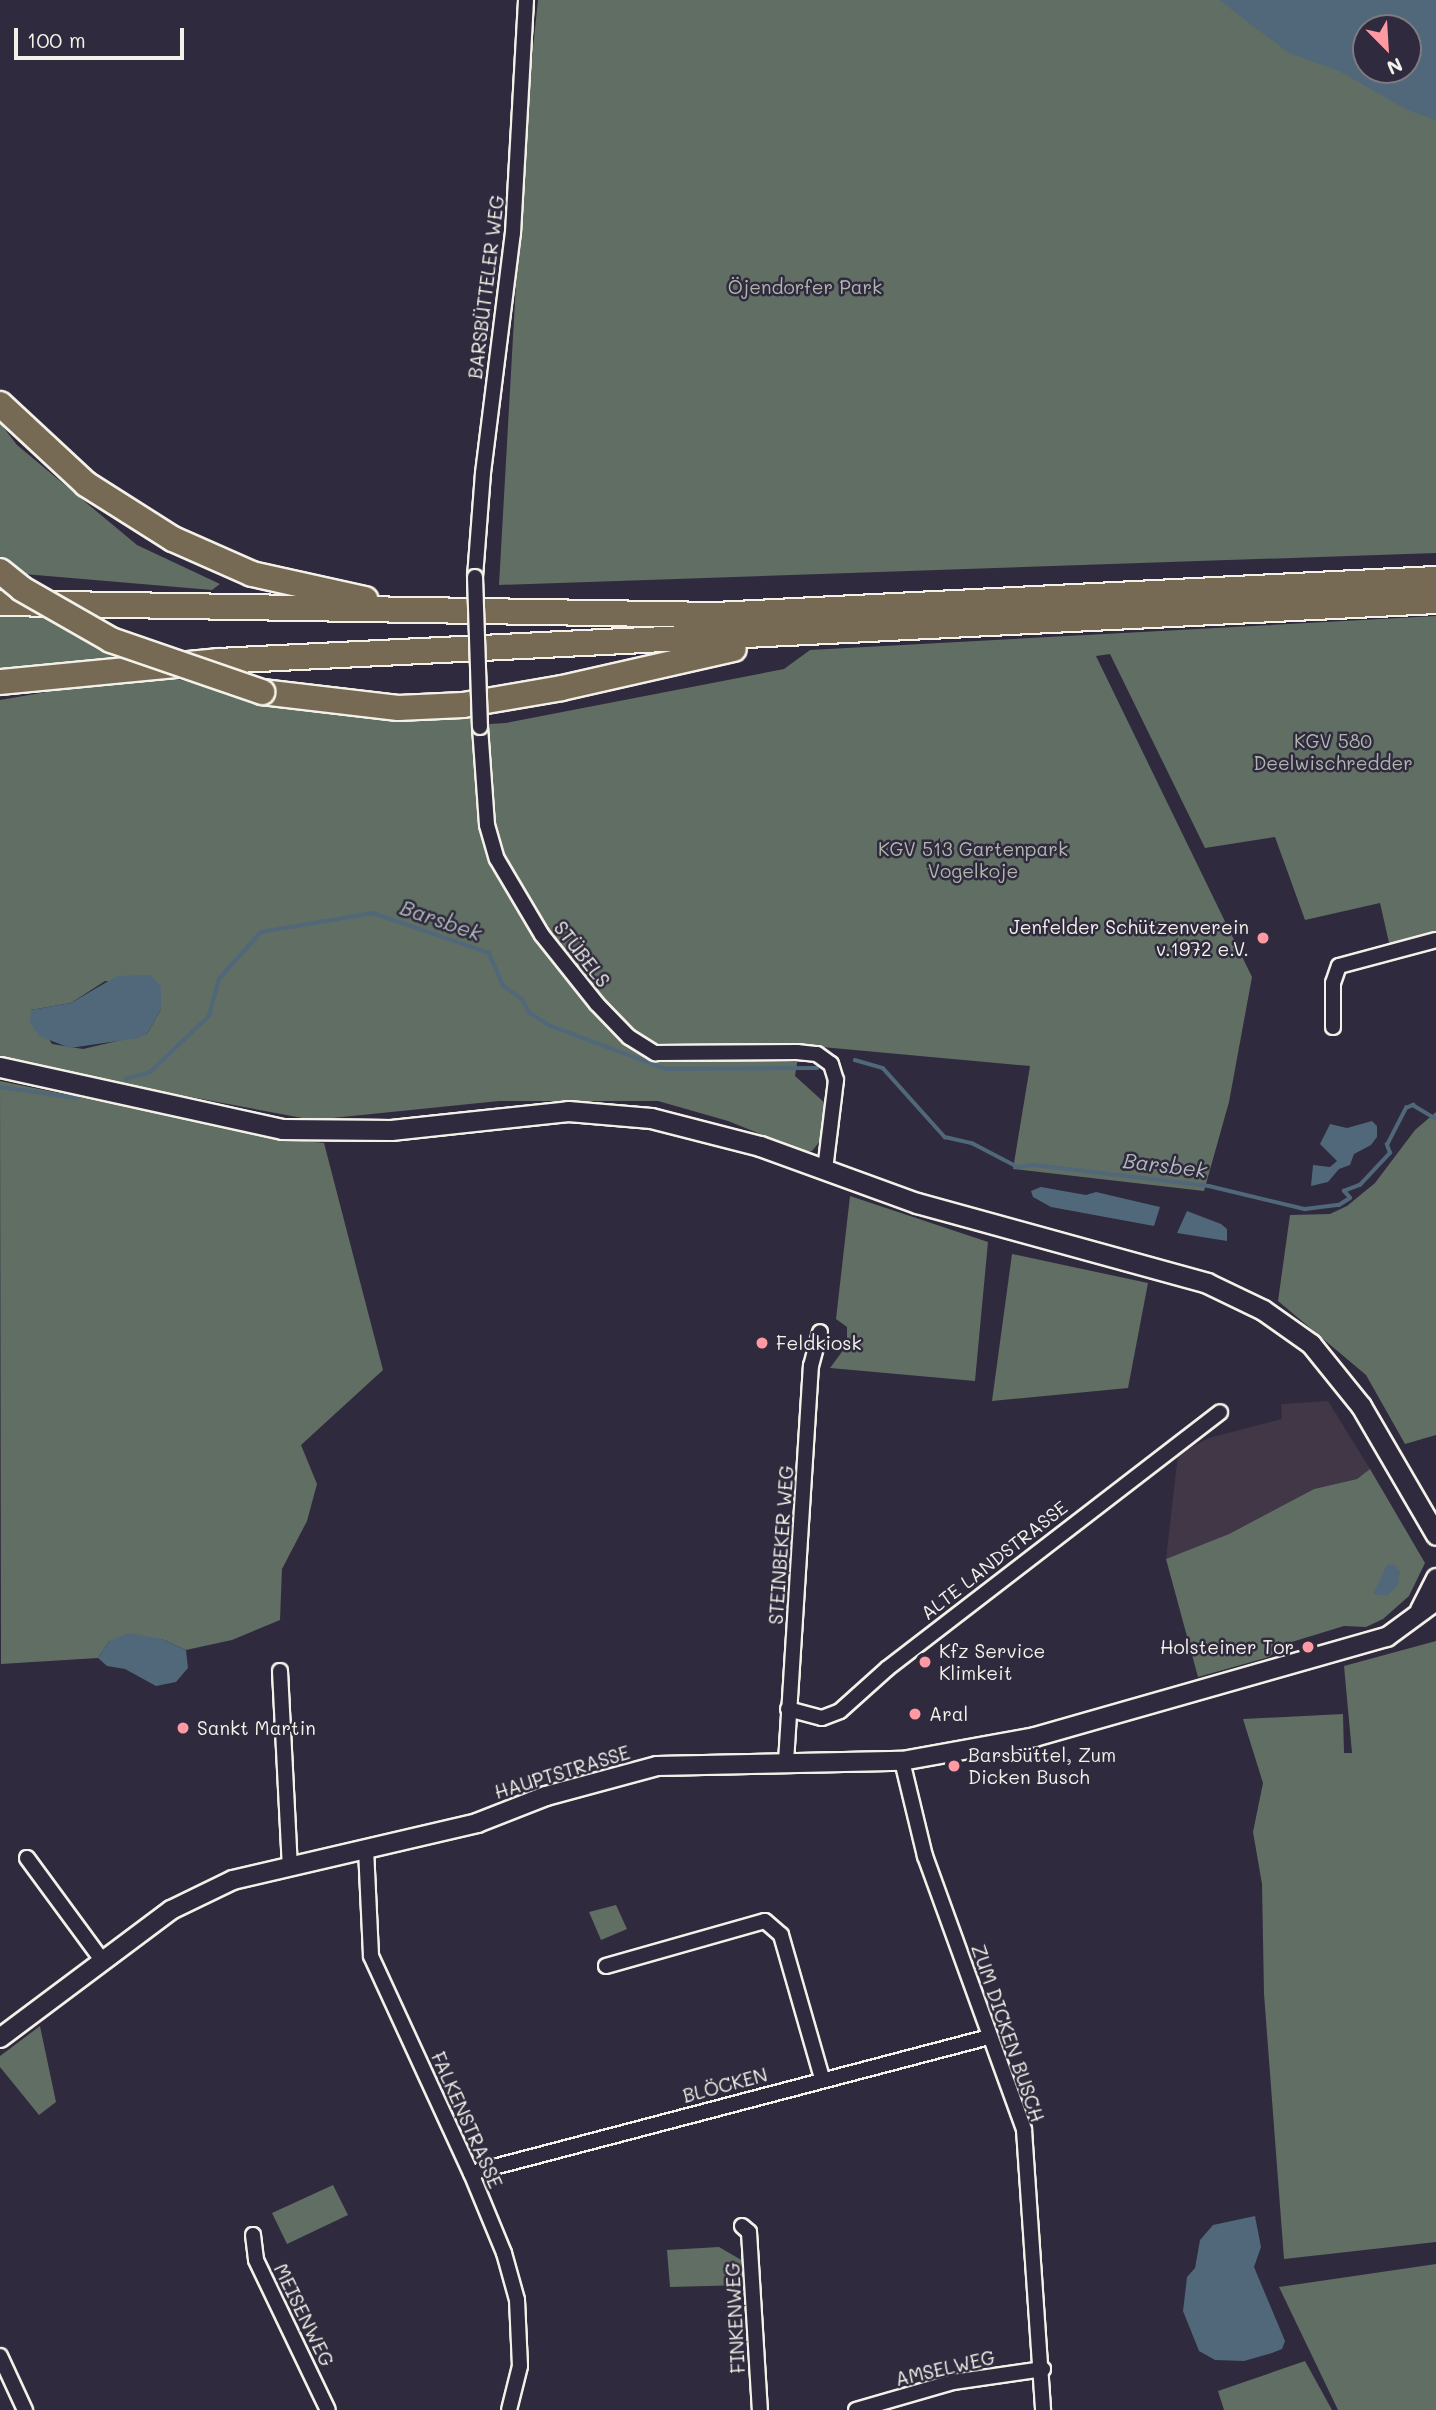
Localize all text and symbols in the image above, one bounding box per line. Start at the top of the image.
scale bar [18,14,187,58]
north arrow [1352,14,1422,84]
text: 100 m [27,26,86,53]
text: N [1383,52,1407,81]
street label: BARSBÜTTELER WEG [463,194,509,380]
park label: Öjendorfer Park [728,276,882,298]
park label: KGV 580 Deelwischredder [1253,730,1413,774]
park label: KGV 513 Gartenpark Vogelkoje [878,838,1068,882]
water label: Barsbek [397,894,485,946]
place label: Jenfelder Schützenverein v.1972 e.V. [1009,916,1249,960]
street label: STÜBELS [549,917,615,991]
marker: Jenfelder Schützenverein v.1972 e.V. [1255,930,1271,946]
water label: Barsbek [1122,1147,1208,1183]
place label: Feldkiosk [776,1332,862,1354]
marker: Feldkiosk [754,1335,770,1351]
street label: STEINBEKER WEG [764,1465,798,1625]
street label: ALTE LANDSTRASSE [916,1496,1072,1624]
place label: Holsteiner Tor [1160,1636,1294,1658]
marker: Holsteiner Tor [1300,1639,1316,1655]
place label: Kfz Service Klimkeit [939,1640,1045,1684]
marker: Kfz Service Klimkeit [917,1654,933,1670]
place label: Aral [929,1703,968,1725]
marker: Aral [907,1706,923,1722]
place label: Sankt Martin [197,1717,316,1739]
marker: Sankt Martin [175,1720,191,1736]
street label: HAUPTSTRASSE [492,1741,632,1803]
place label: Barsbüttel, Zum Dicken Busch [968,1744,1116,1788]
marker: Barsbüttel, Zum Dicken Busch [946,1758,962,1774]
street label: ZUM DICKEN BUSCH [967,1941,1049,2125]
street label: FALKENSTRASSE [427,2048,507,2192]
street label: BLÖCKEN [680,2063,770,2107]
street label: MEISENWEG [269,2260,339,2370]
street label: FINKENWEG [721,2262,749,2374]
street label: AMSELWEG [893,2345,997,2391]

